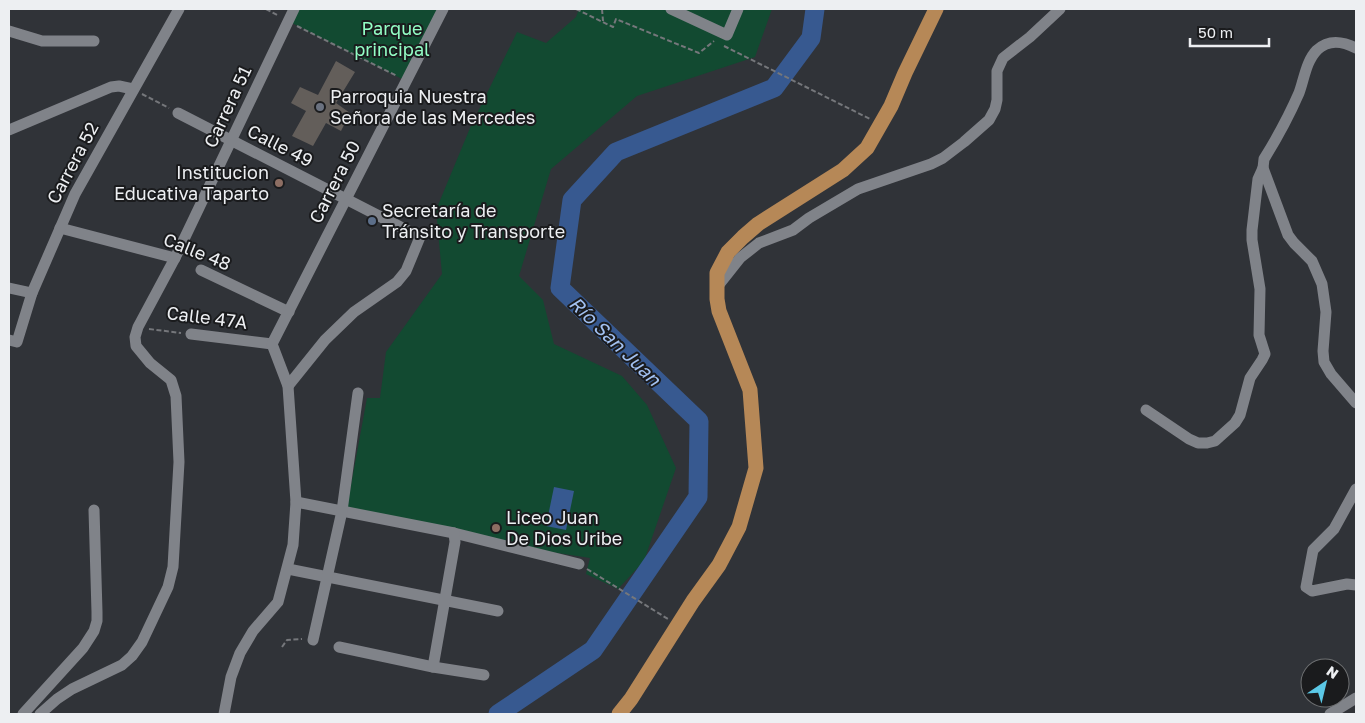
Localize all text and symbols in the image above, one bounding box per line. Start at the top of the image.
scale bar [1190,15,1269,47]
park label: Parque principal [354,17,430,60]
text: 50 m [1198,23,1233,41]
street label: Carrera 51 [199,62,256,151]
place label: Parroquia Nuestra Señora de las Mercedes [330,85,535,128]
marker: Parroquia Nuestra Señora de las Mercedes [314,101,326,113]
street label: Carrera 52 [41,118,103,207]
street label: Calle 49 [244,119,317,171]
street label: Carrera 50 [304,137,364,227]
place label: Institucion Educativa Taparto [114,161,269,204]
marker: Institucion Educativa Taparto [273,177,285,189]
place label: Secretaría de Tránsito y Transporte [382,199,565,242]
marker: Secretaría de Tránsito y Transporte [366,215,378,227]
street label: Calle 48 [160,228,234,275]
water label: Río San Juan [565,291,667,391]
street label: Calle 47A [165,301,249,333]
place label: Liceo Juan De Dios Uribe [506,506,622,549]
marker: Liceo Juan De Dios Uribe [490,522,502,534]
north arrow [1300,658,1350,708]
text: N [1324,662,1342,682]

